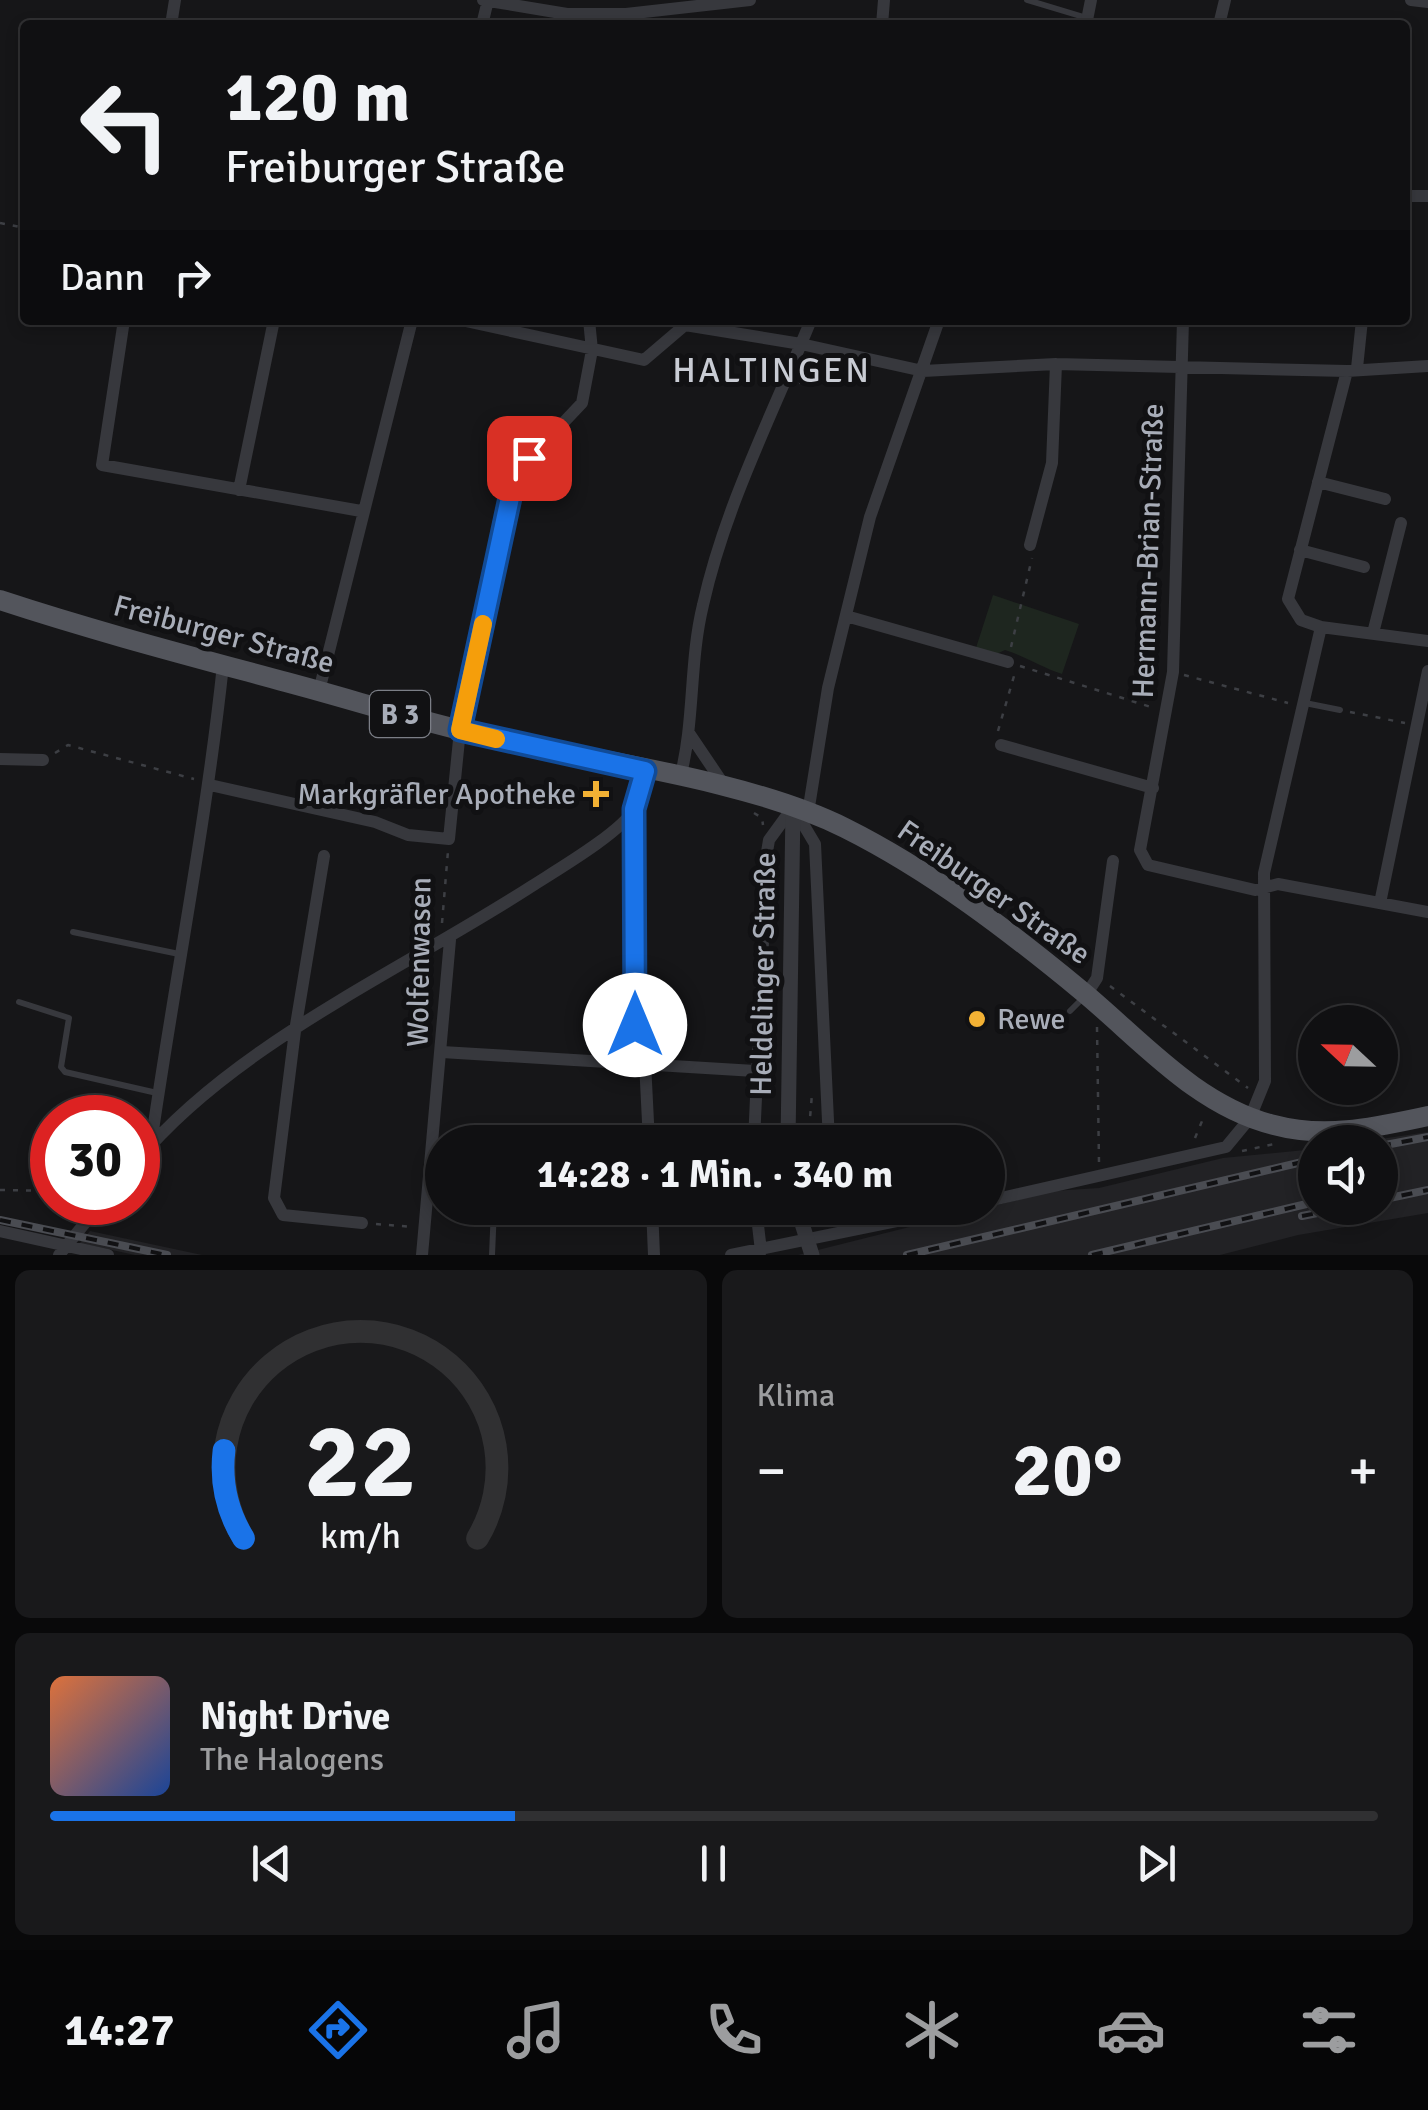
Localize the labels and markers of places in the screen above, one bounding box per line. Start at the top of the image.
pin [487,416,572,501]
place label: Markgräfler Apotheke [297,776,576,813]
marker: Markgräfler Apotheke [585,783,607,805]
place label: Rewe [997,1001,1066,1038]
marker: Rewe [966,1008,988,1030]

